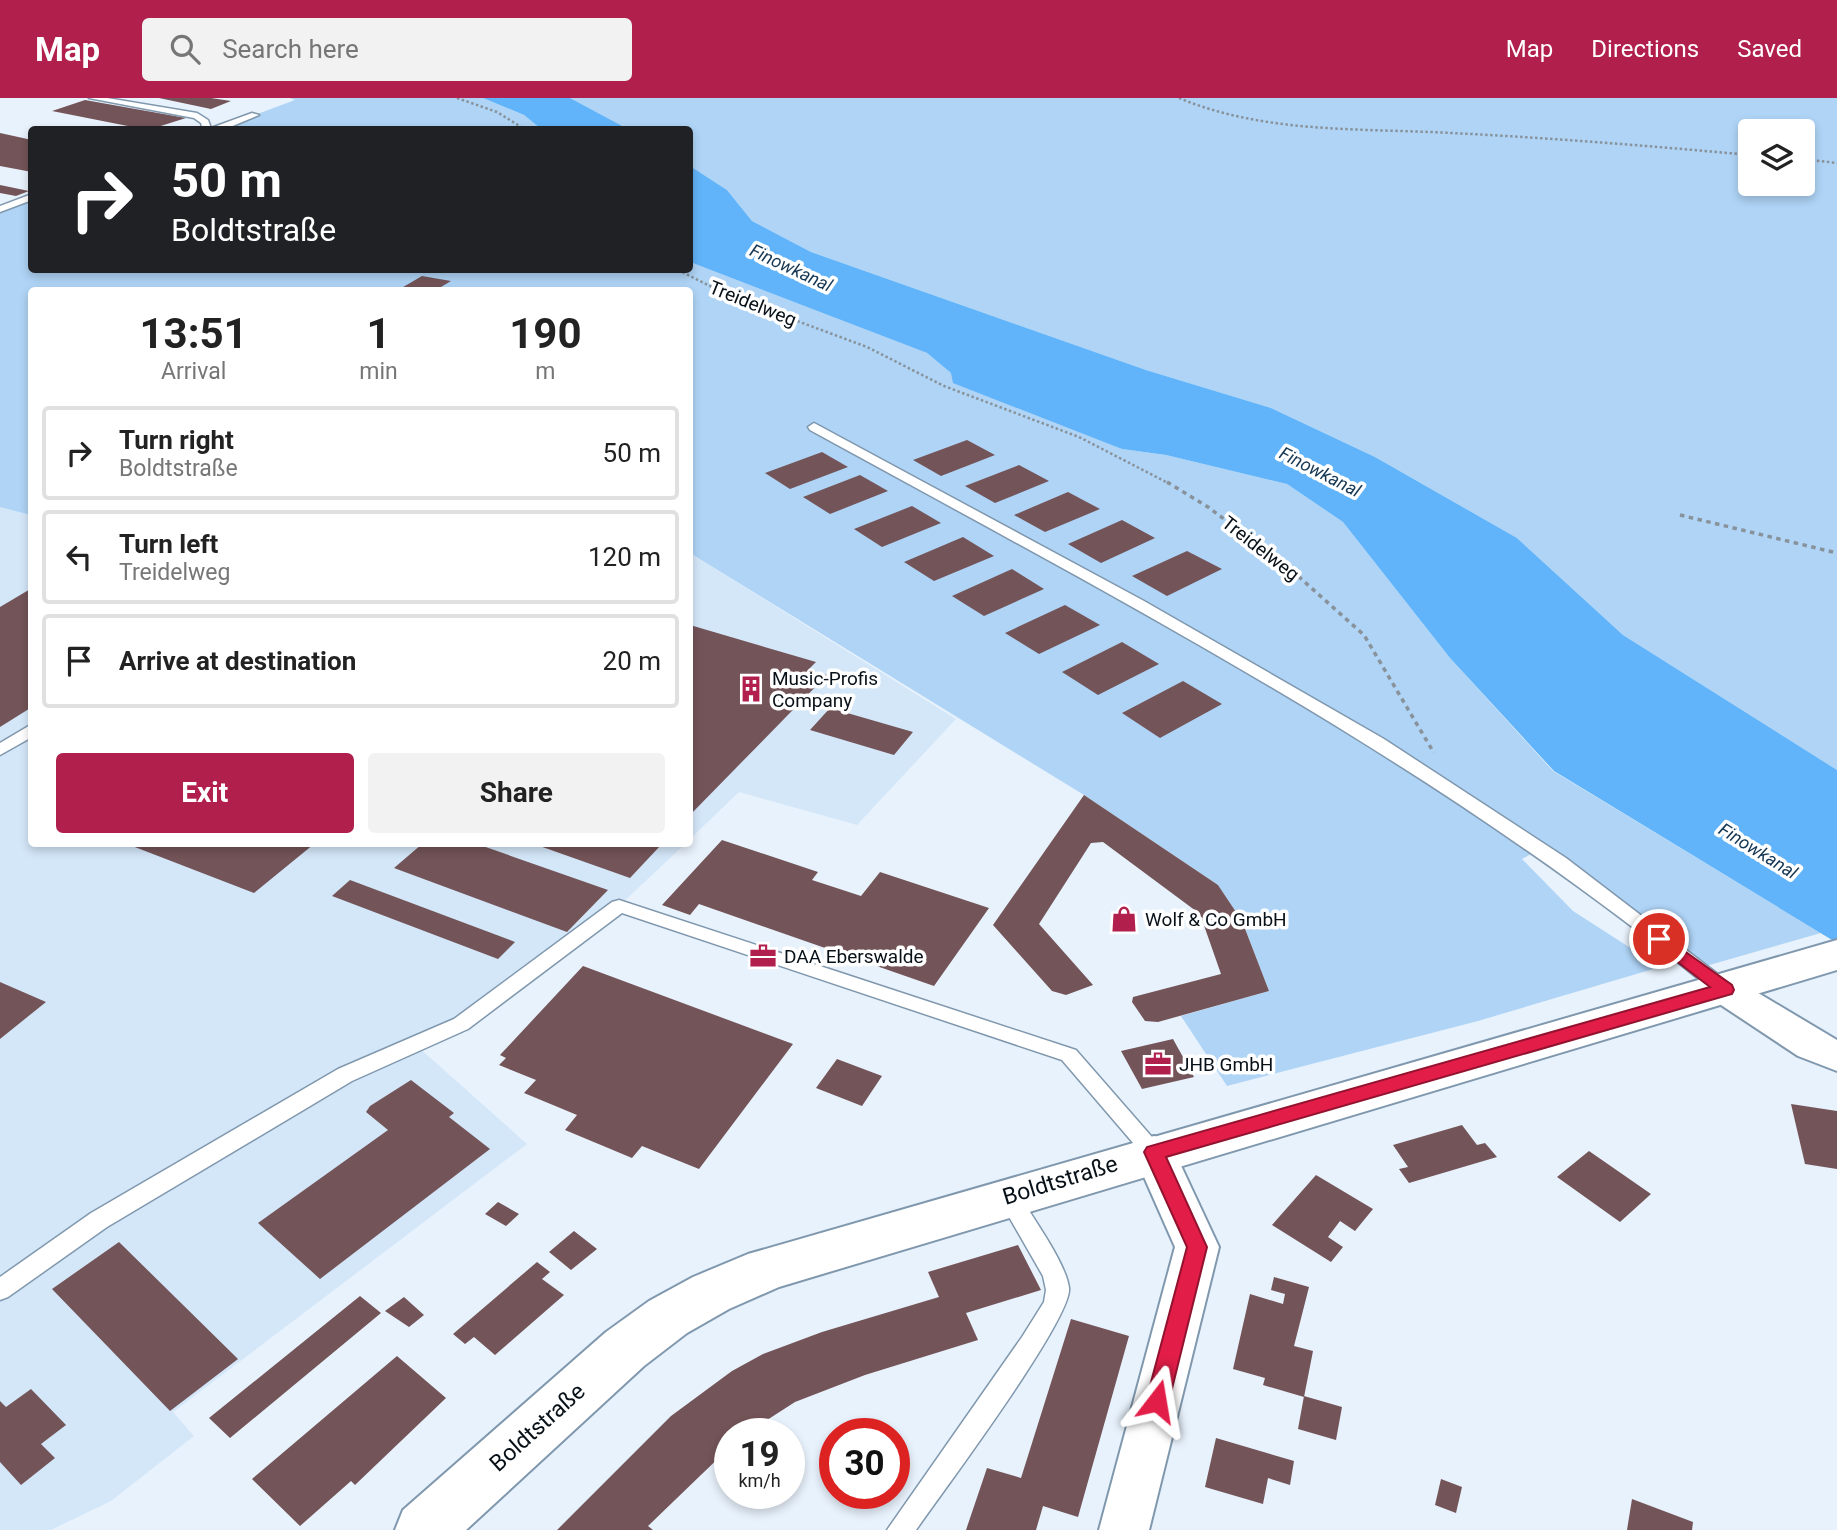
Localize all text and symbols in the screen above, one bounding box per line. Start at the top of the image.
search box [142,18,632,81]
text: Map [35,30,100,69]
icon: search [166,30,204,68]
text: Search here [222,34,359,64]
text: Map [1506,35,1553,63]
text: Directions [1591,35,1699,63]
text: Saved [1737,35,1802,63]
map controls [1738,119,1815,196]
button: layers [1738,119,1815,196]
text: 50 m [171,152,282,209]
icon: right [56,154,147,245]
text: Boldtstraße [171,211,336,249]
water label: Finowkanal [747,239,836,296]
street label: Treidelweg [706,276,800,331]
text: 13:51 [140,309,248,358]
text: 1 [366,309,391,358]
text: 190 [509,309,582,358]
text: Arrival [161,358,226,385]
text: min [359,358,398,385]
text: m [535,358,555,385]
text: Turn right [119,425,234,455]
icon: right [60,434,98,472]
text: 50 m [603,438,661,468]
water label: Finowkanal [1276,442,1365,501]
text: Boldtstraße [119,455,238,482]
street label: Treidelweg [1217,511,1304,586]
text: Turn left [119,529,218,559]
icon: left [60,538,98,576]
text: 120 m [588,542,661,572]
text: Treidelweg [119,559,230,586]
icon: arrive [60,642,98,680]
text: Arrive at destination [119,646,356,676]
text: 20 m [603,646,661,676]
place label: Music-Profis Company [772,667,878,712]
building icon: Music-Profis Company [736,674,766,704]
button: Exit [56,753,354,833]
button: Share [368,753,665,833]
water label: Finowkanal [1715,818,1802,883]
shop icon: Wolf & Co GmbH [1109,904,1139,934]
place label: Wolf & Co GmbH [1145,908,1287,931]
pin [1629,909,1689,969]
icon: arrive [1640,920,1678,958]
office icon: DAA Eberswalde [748,941,778,971]
place label: DAA Eberswalde [784,945,924,968]
office icon: JHB GmbH [1143,1049,1173,1079]
place label: JHB GmbH [1179,1053,1273,1076]
street label: Boldtstraße [999,1150,1121,1211]
position arrow [1120,1364,1194,1438]
street label: Boldtstraße [484,1378,590,1477]
speed limit sign: 30 [819,1418,910,1509]
text: 19 [739,1434,780,1475]
text: km/h [738,1470,781,1491]

